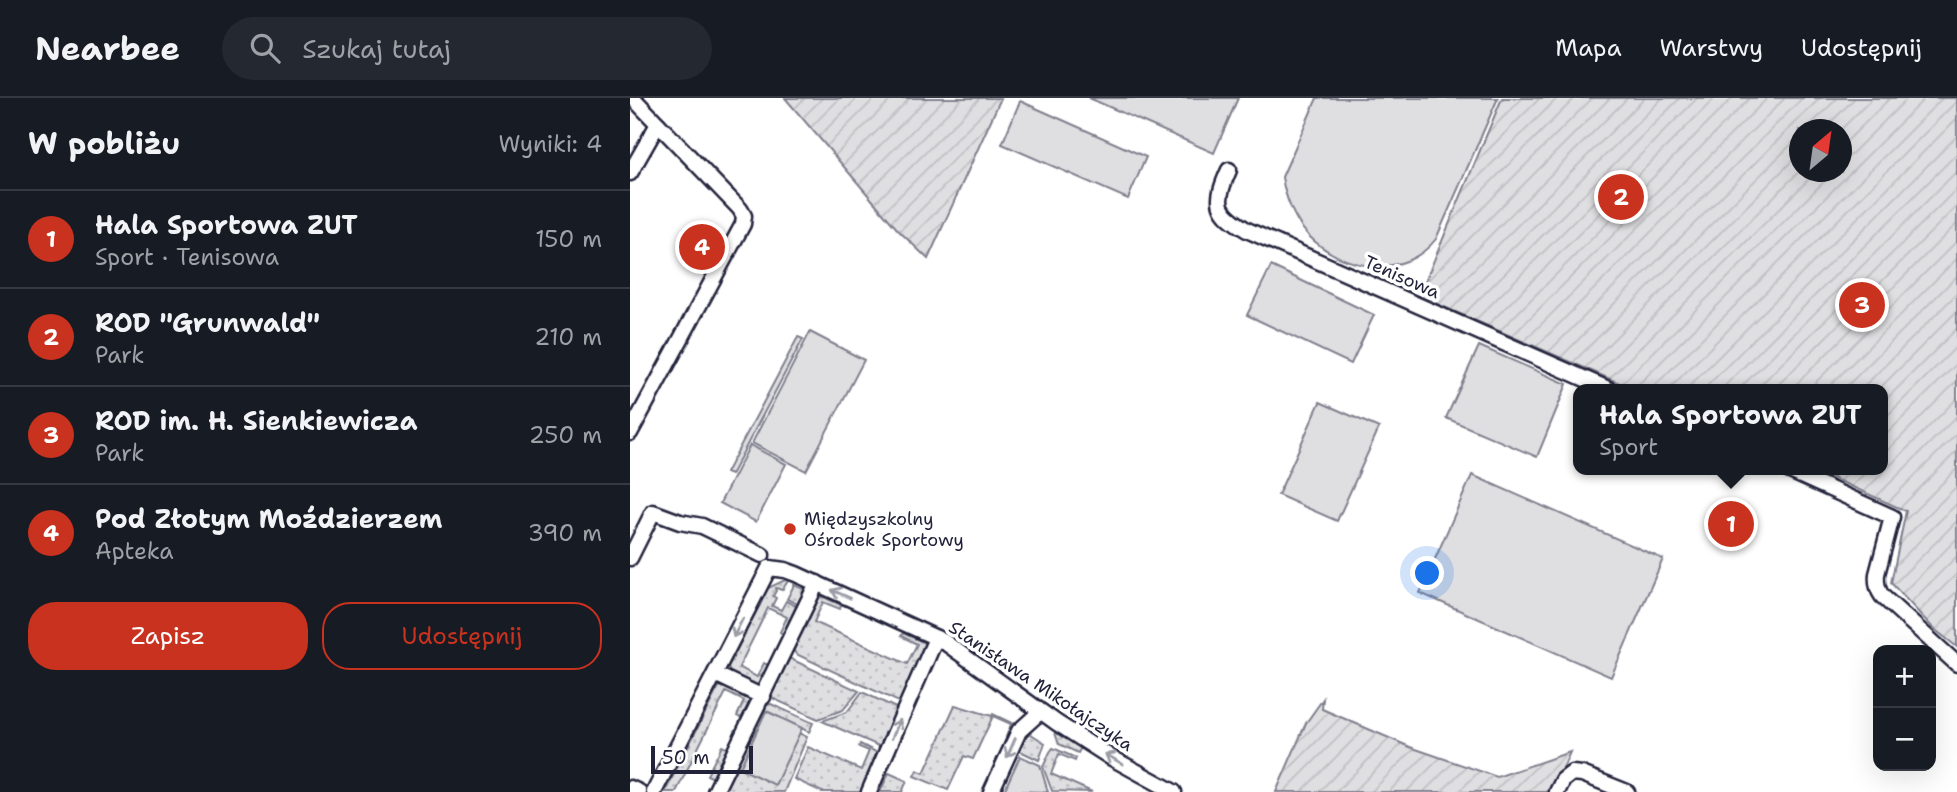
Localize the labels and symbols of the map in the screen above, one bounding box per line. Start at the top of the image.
north arrow [1789,119,1852,182]
pin: 2 [1598,171,1644,223]
pin: 4 [679,221,725,273]
street label: Tenisowa [1360,250,1444,304]
pin: 3 [1839,279,1885,331]
pin: 1 [1708,498,1754,550]
place label: Międzyszkolny Ośrodek Sportowy [804,507,964,552]
marker: Międzyszkolny Ośrodek Sportowy [782,521,798,537]
your location [1410,556,1444,590]
one-way arrow [831,587,852,601]
street label: Stanisława Mikołajczyka [944,615,1138,757]
one-way arrow [731,618,745,638]
one-way arrow [891,719,904,741]
one-way arrow [1004,737,1017,758]
scale bar [651,743,752,775]
one-way arrow [1104,752,1125,765]

